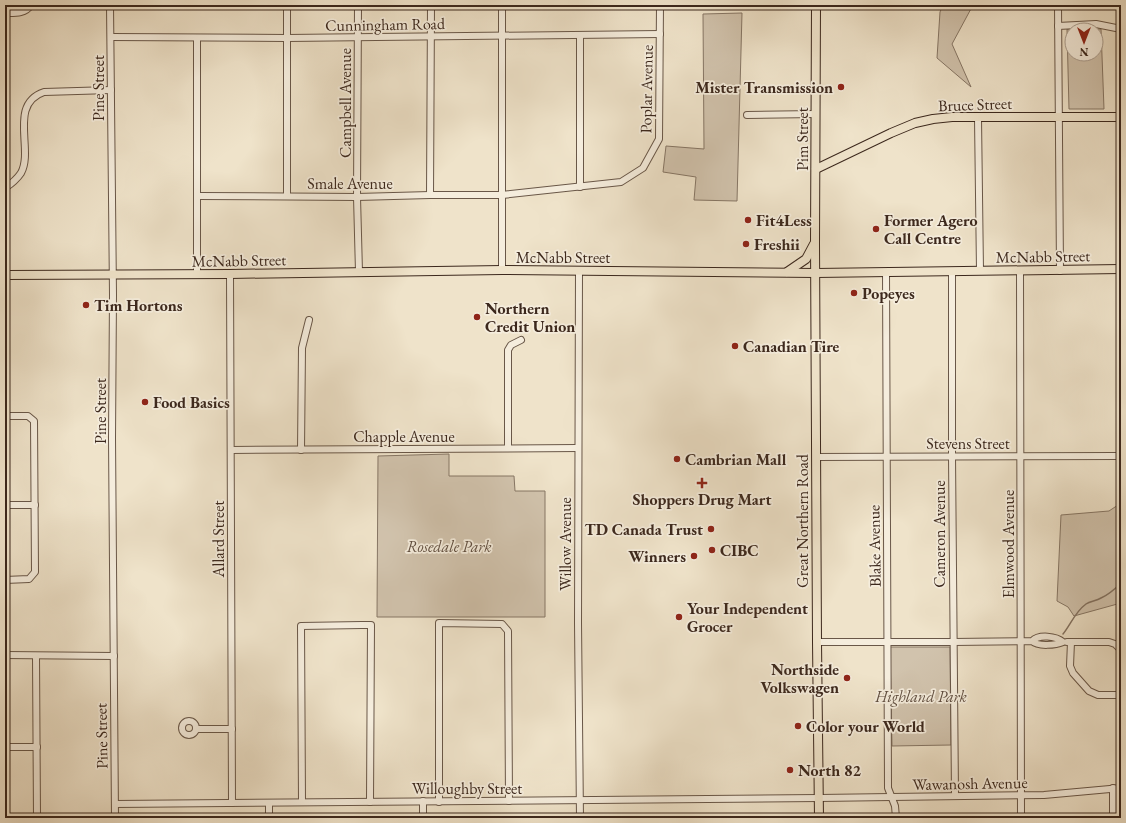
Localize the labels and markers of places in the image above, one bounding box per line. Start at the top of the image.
place label: Mister Transmission [695,77,833,98]
marker: Mister Transmission [836,82,846,92]
place label: Fit4Less [756,210,812,231]
place label: Former Agero Call Centre [884,210,977,249]
marker: Fit4Less [743,215,753,225]
marker: Former Agero Call Centre [871,224,881,234]
place label: Freshii [754,234,800,255]
marker: Freshii [741,239,751,249]
place label: Popeyes [862,283,915,304]
marker: Popeyes [849,288,859,298]
place label: Tim Hortons [94,295,183,316]
place label: Northern Credit Union [485,298,575,337]
marker: Tim Hortons [81,300,91,310]
marker: Northern Credit Union [472,312,482,322]
place label: Canadian Tire [743,336,840,357]
marker: Canadian Tire [730,341,740,351]
place label: Food Basics [153,392,230,413]
marker: Food Basics [140,397,150,407]
place label: Cambrian Mall [685,449,787,470]
marker: Cambrian Mall [672,454,682,464]
marker: Shoppers Drug Mart [697,478,707,488]
place label: Shoppers Drug Mart [633,489,771,510]
place label: TD Canada Trust [585,519,703,540]
marker: TD Canada Trust [706,524,716,534]
place label: CIBC [720,540,759,561]
marker: CIBC [707,545,717,555]
place label: Winners [628,546,686,567]
marker: Winners [689,551,699,561]
place label: Your Independent Grocer [687,598,808,637]
marker: Your Independent Grocer [674,612,684,622]
place label: Northside Volkswagen [760,659,839,698]
marker: Northside Volkswagen [842,673,852,683]
place label: Color your World [806,716,925,737]
marker: Color your World [793,721,803,731]
place label: North 82 [798,760,861,781]
marker: North 82 [785,765,795,775]

